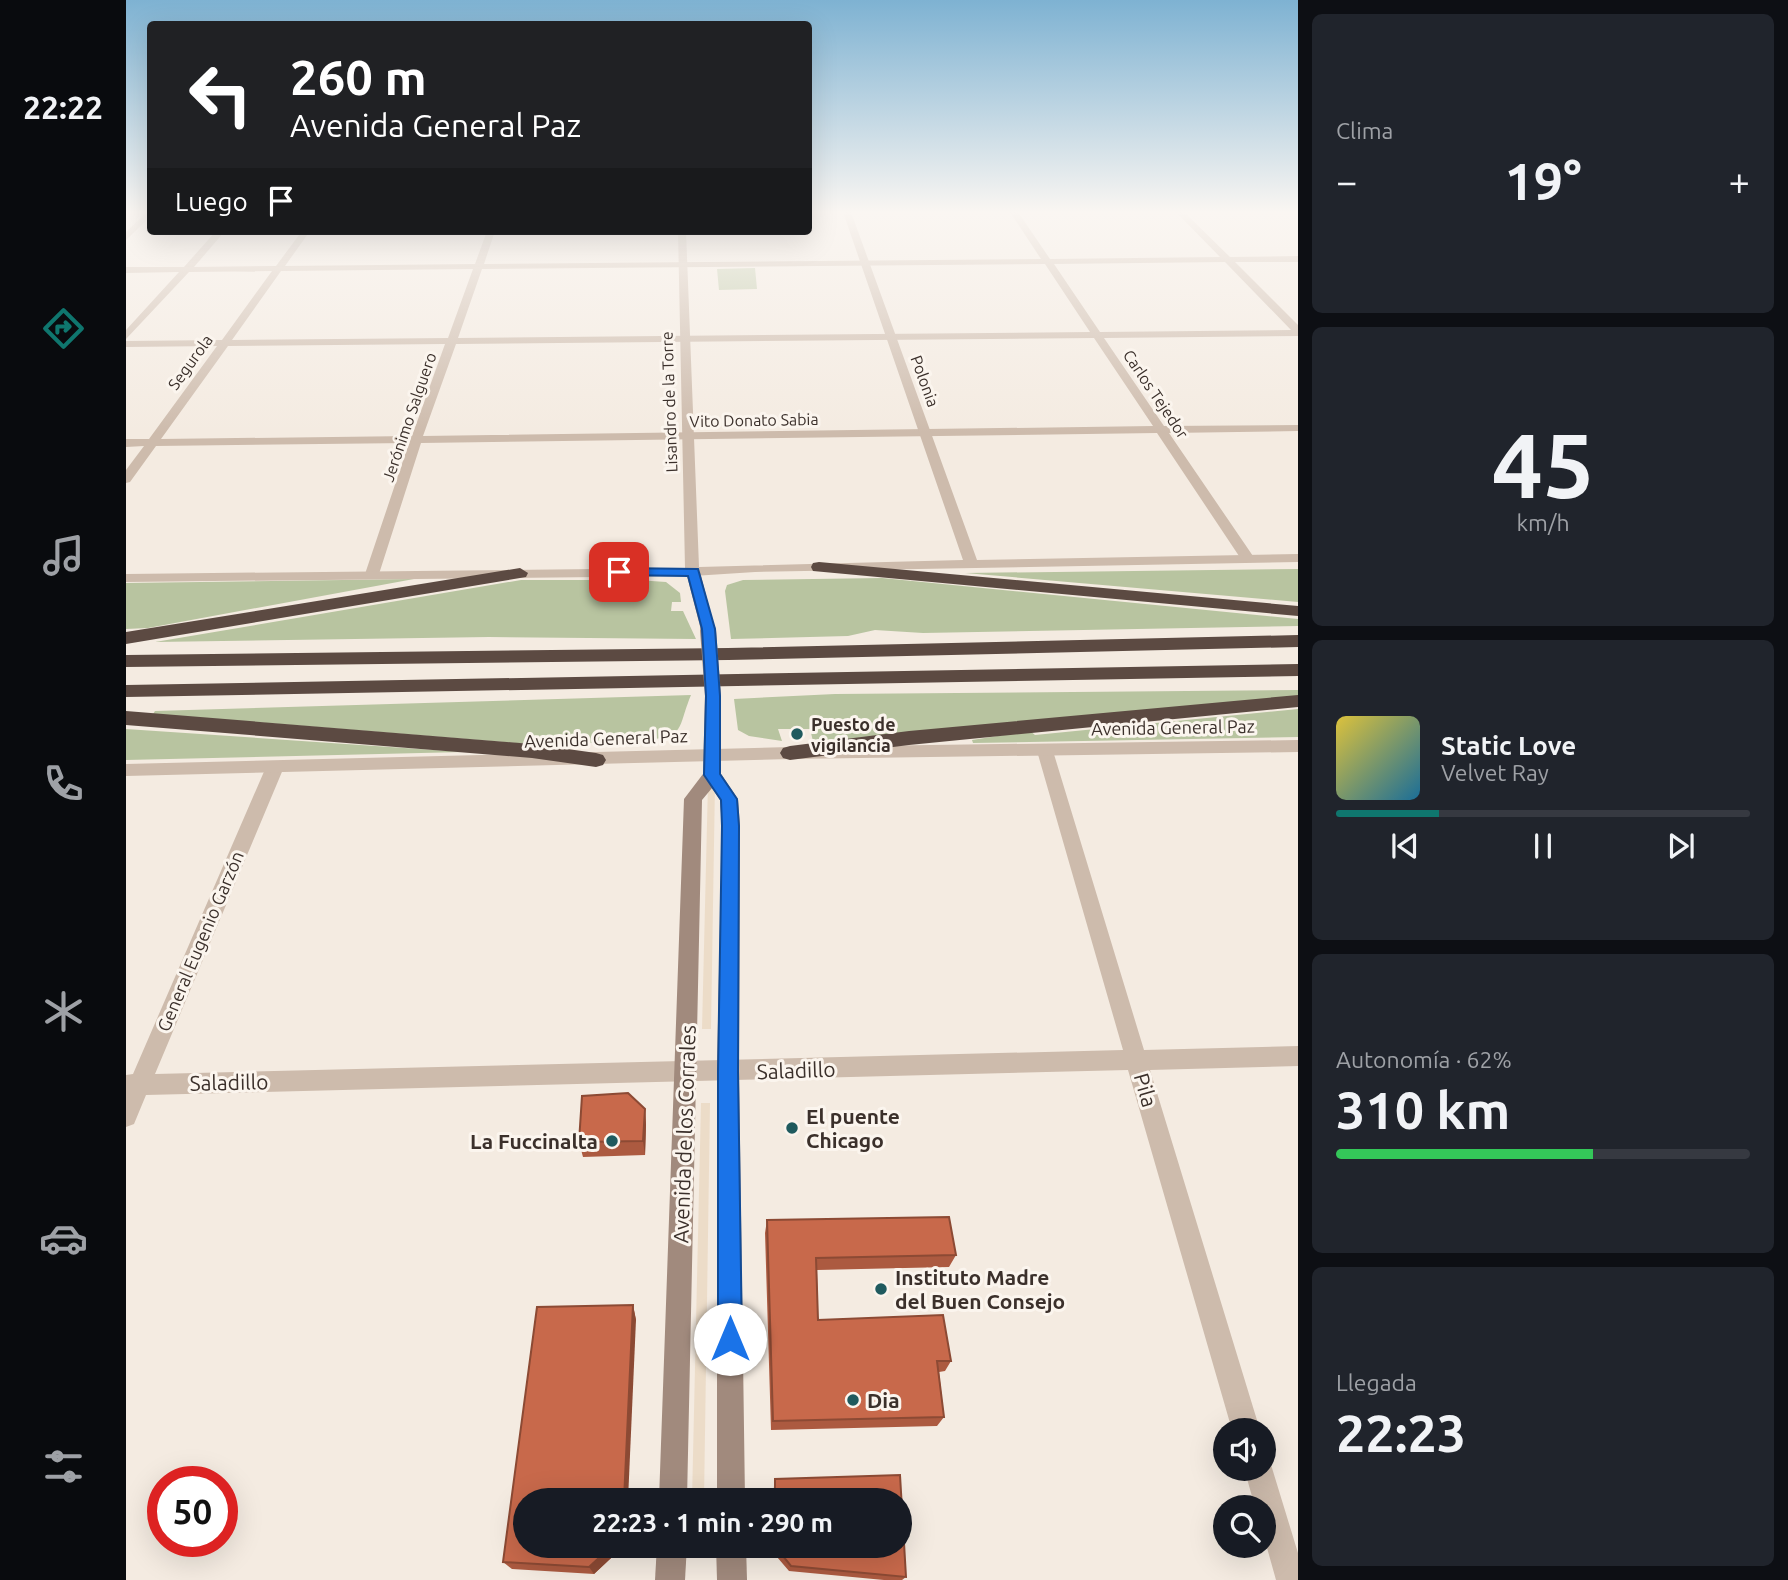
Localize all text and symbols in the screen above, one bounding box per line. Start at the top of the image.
icon: left [175,49,266,140]
text: 260 m [290,49,427,104]
text: 22:22 [23,89,103,125]
text: Avenida General Paz [290,107,581,143]
text: Clima [1336,118,1393,143]
text: 19° [1504,152,1582,210]
text: − [1336,160,1357,202]
text: + [1729,160,1750,202]
icon: arrive [262,182,300,220]
text: Luego [175,187,248,216]
icon: directions [39,304,88,353]
street label: Segurola [164,331,216,393]
street label: Lisandro de la Torre [658,331,680,473]
street label: Carlos Tejedor [1120,346,1192,442]
street label: Jerónimo Salguero [378,350,440,484]
street label: Polonia [907,353,943,409]
street label: Vito Donato Sabia [689,410,819,430]
text: 45 [1492,413,1594,515]
text: km/h [1516,510,1570,535]
icon: music [39,531,88,580]
pin [589,542,649,602]
icon: arrive [600,553,638,591]
place label: Puesto de vigilancia [811,714,896,755]
street label: Avenida General Paz [1091,716,1255,738]
street label: Avenida General Paz [524,725,688,751]
marker: Puesto de vigilancia [789,726,805,742]
text: Static Love [1441,731,1576,760]
icon: phone [39,759,88,808]
text: Velvet Ray [1441,760,1549,785]
icon: previous [1386,827,1424,865]
icon: pause [1524,827,1562,865]
icon: next [1662,827,1700,865]
street label: General Eugenio Garzón [153,848,247,1034]
icon: climate [39,987,88,1036]
street label: Avenida de los Corrales [668,1024,700,1244]
text: Autonomía · 62% [1336,1047,1512,1072]
street label: Saladillo [756,1057,836,1083]
street label: Saladillo [189,1069,269,1095]
street label: Pila [1130,1070,1162,1110]
text: 310 km [1336,1081,1510,1139]
place label: El puente Chicago [806,1104,900,1152]
marker: El puente Chicago [784,1120,800,1136]
place label: La Fuccinalta [470,1129,598,1153]
marker: La Fuccinalta [604,1133,620,1149]
icon: car [39,1214,88,1263]
place label: Instituto Madre del Buen Consejo [895,1265,1065,1313]
marker: Instituto Madre del Buen Consejo [873,1281,889,1297]
position arrow [693,1302,767,1376]
text: Llegada [1336,1370,1417,1395]
place label: Dia [867,1388,900,1412]
marker: Dia [845,1392,861,1408]
text: 22:23 [1336,1404,1466,1462]
map controls [1213,1418,1276,1558]
button: sound [1213,1418,1276,1481]
icon: filters [39,1442,88,1491]
speed limit sign: 50 [147,1466,238,1557]
button: search [1213,1495,1276,1558]
text: 22:23 · 1 min · 290 m [592,1508,833,1537]

